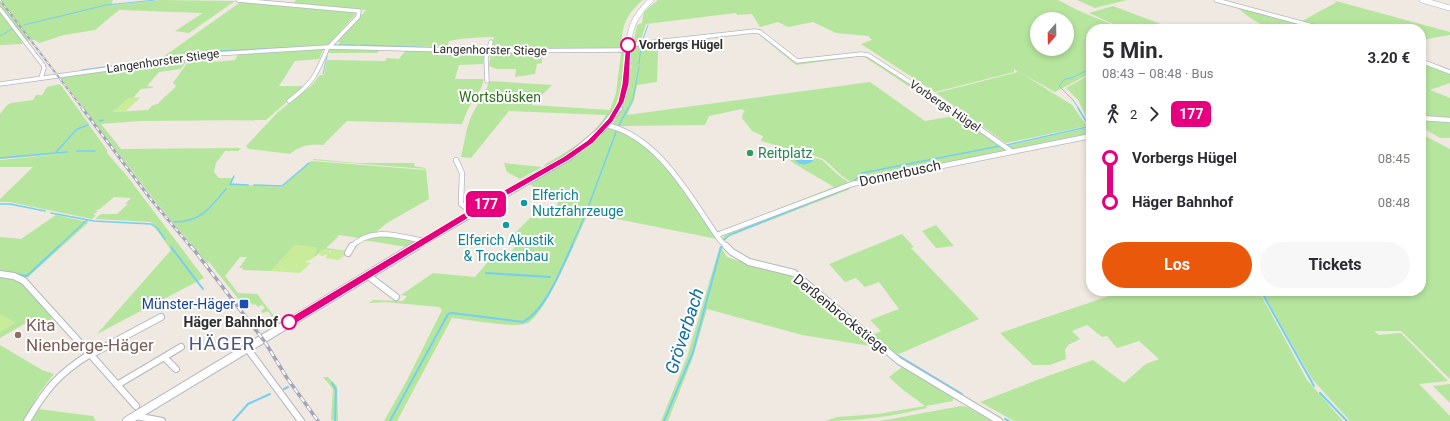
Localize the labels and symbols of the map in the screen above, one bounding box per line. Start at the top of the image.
north arrow [1030,12,1074,56]
marker: Vorbergs Hügel [620,37,636,53]
place label: Vorbergs Hügel [639,38,723,52]
street label: Langenhorster Stiege [433,42,547,58]
street label: Langenhorster Stiege [106,46,220,76]
street label: Vorbergs Hügel [907,77,983,135]
park label: Wortsbüsken [459,89,541,105]
place label: Reitplatz [758,145,812,161]
marker: Reitplatz [745,148,755,158]
street label: Donnerbusch [858,157,942,189]
place label: Elferich Nutzfahrzeuge [532,187,623,219]
line badge: 177 [463,191,509,217]
marker: Elferich Nutzfahrzeuge [519,198,529,208]
marker: Elferich Akustik & Trockenbau [501,220,511,230]
place label: Elferich Akustik & Trockenbau [458,232,555,264]
street label: Derßenbrockstiege [790,271,892,357]
water label: Gröverbach [660,285,708,377]
place label: Münster-Häger [142,296,235,312]
marker: Münster-Häger [238,298,250,310]
place label: Häger Bahnhof [184,314,279,330]
marker: Häger Bahnhof [281,314,297,330]
place label: Kita Nienberge-Häger [26,315,154,355]
marker: Kita Nienberge-Häger [13,330,23,340]
district label: HÄGER [189,332,255,355]

